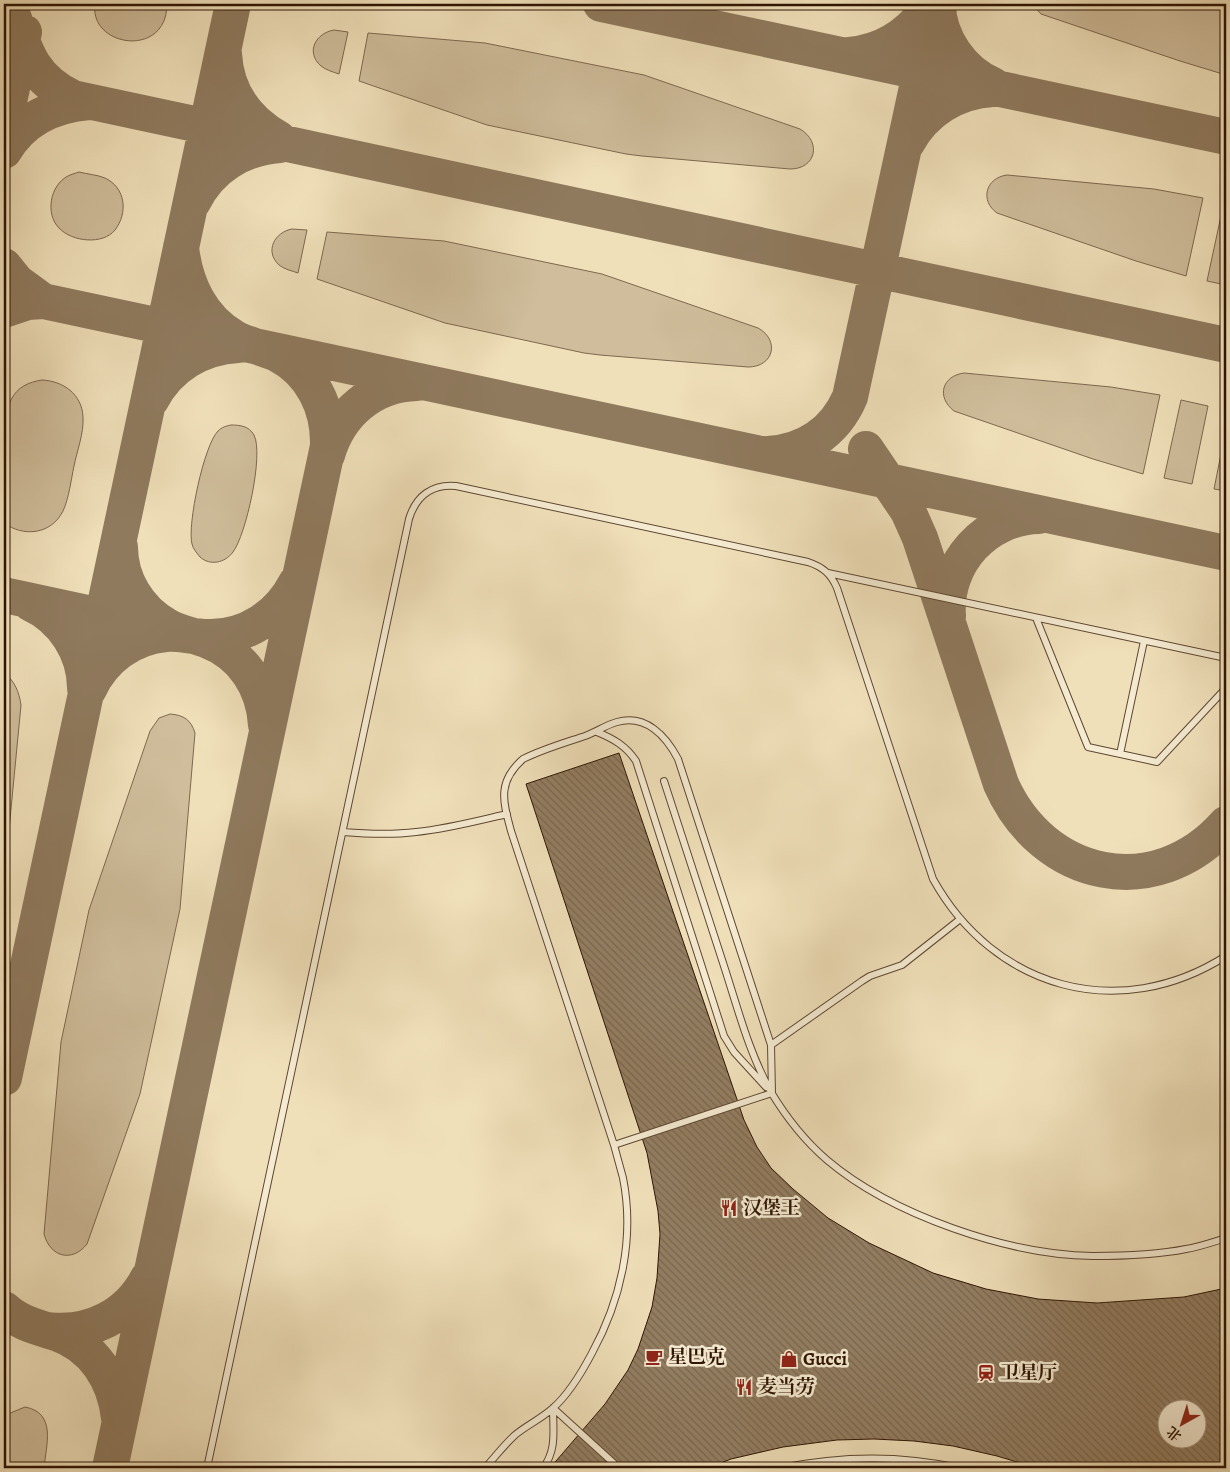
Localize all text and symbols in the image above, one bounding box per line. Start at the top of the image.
place label: 汉堡王 [743,1195,800,1221]
restaurant icon: 汉堡王 [719,1198,739,1218]
place label: 星巴克 [668,1344,725,1370]
place label: Gucci [803,1346,848,1372]
cafe icon: 星巴克 [644,1347,664,1367]
shop icon: Gucci [779,1349,799,1369]
place label: 卫星厅 [1000,1360,1057,1386]
station icon: 卫星厅 [976,1363,996,1383]
place label: 麦当劳 [758,1374,815,1400]
restaurant icon: 麦当劳 [734,1377,754,1397]
north arrow [1158,1400,1208,1450]
text: 北 [1163,1422,1186,1446]

